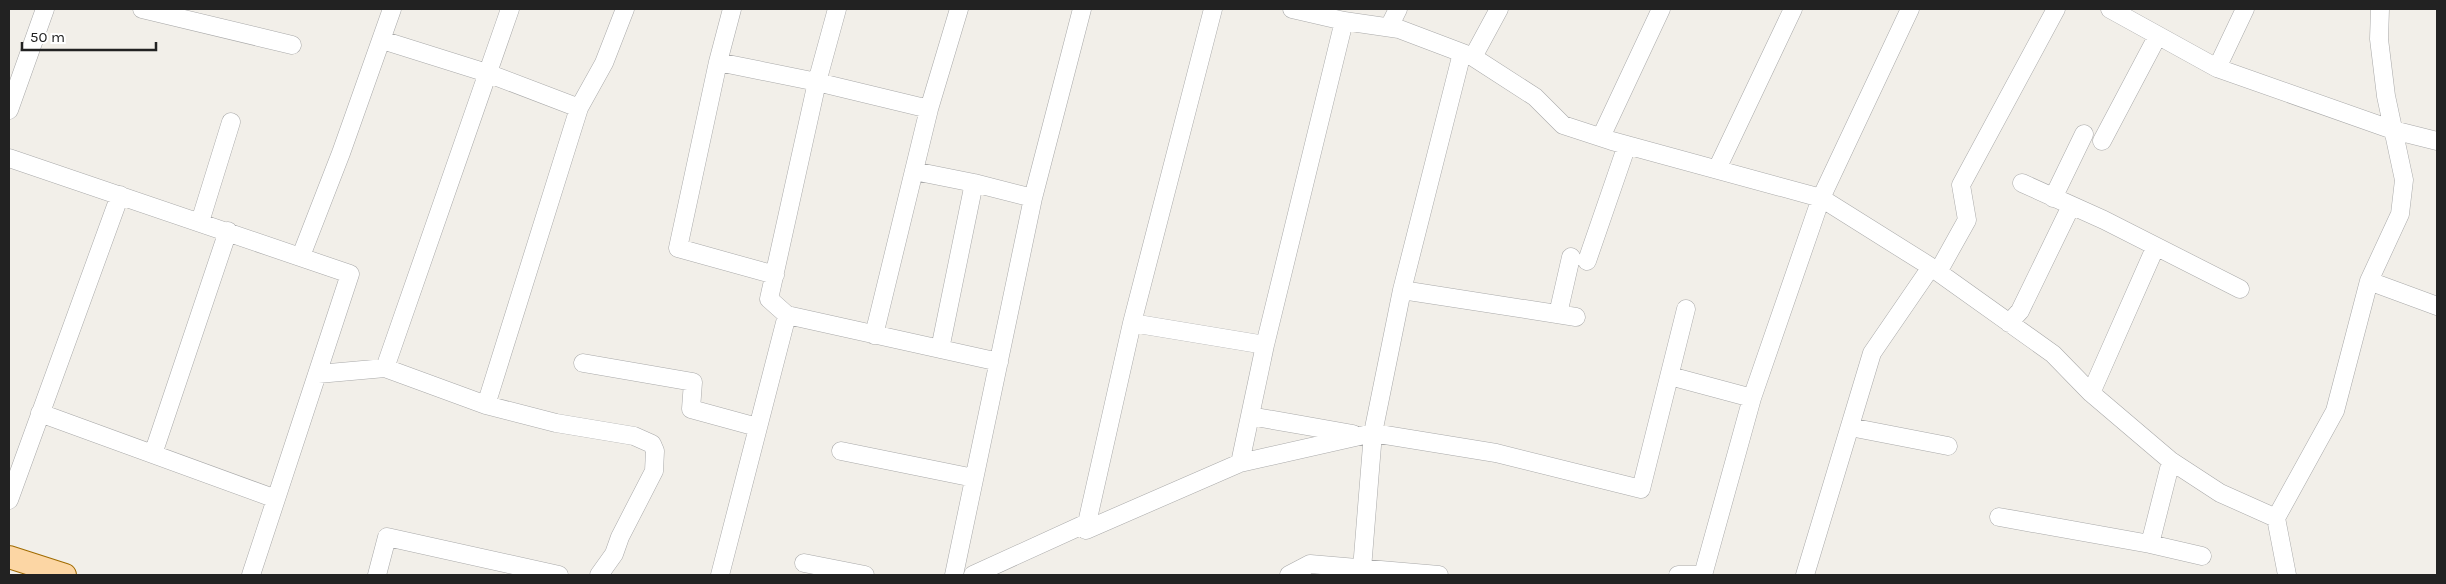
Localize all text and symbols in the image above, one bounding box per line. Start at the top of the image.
scale bar [22,20,156,52]
text: 50 m [30,28,65,46]

